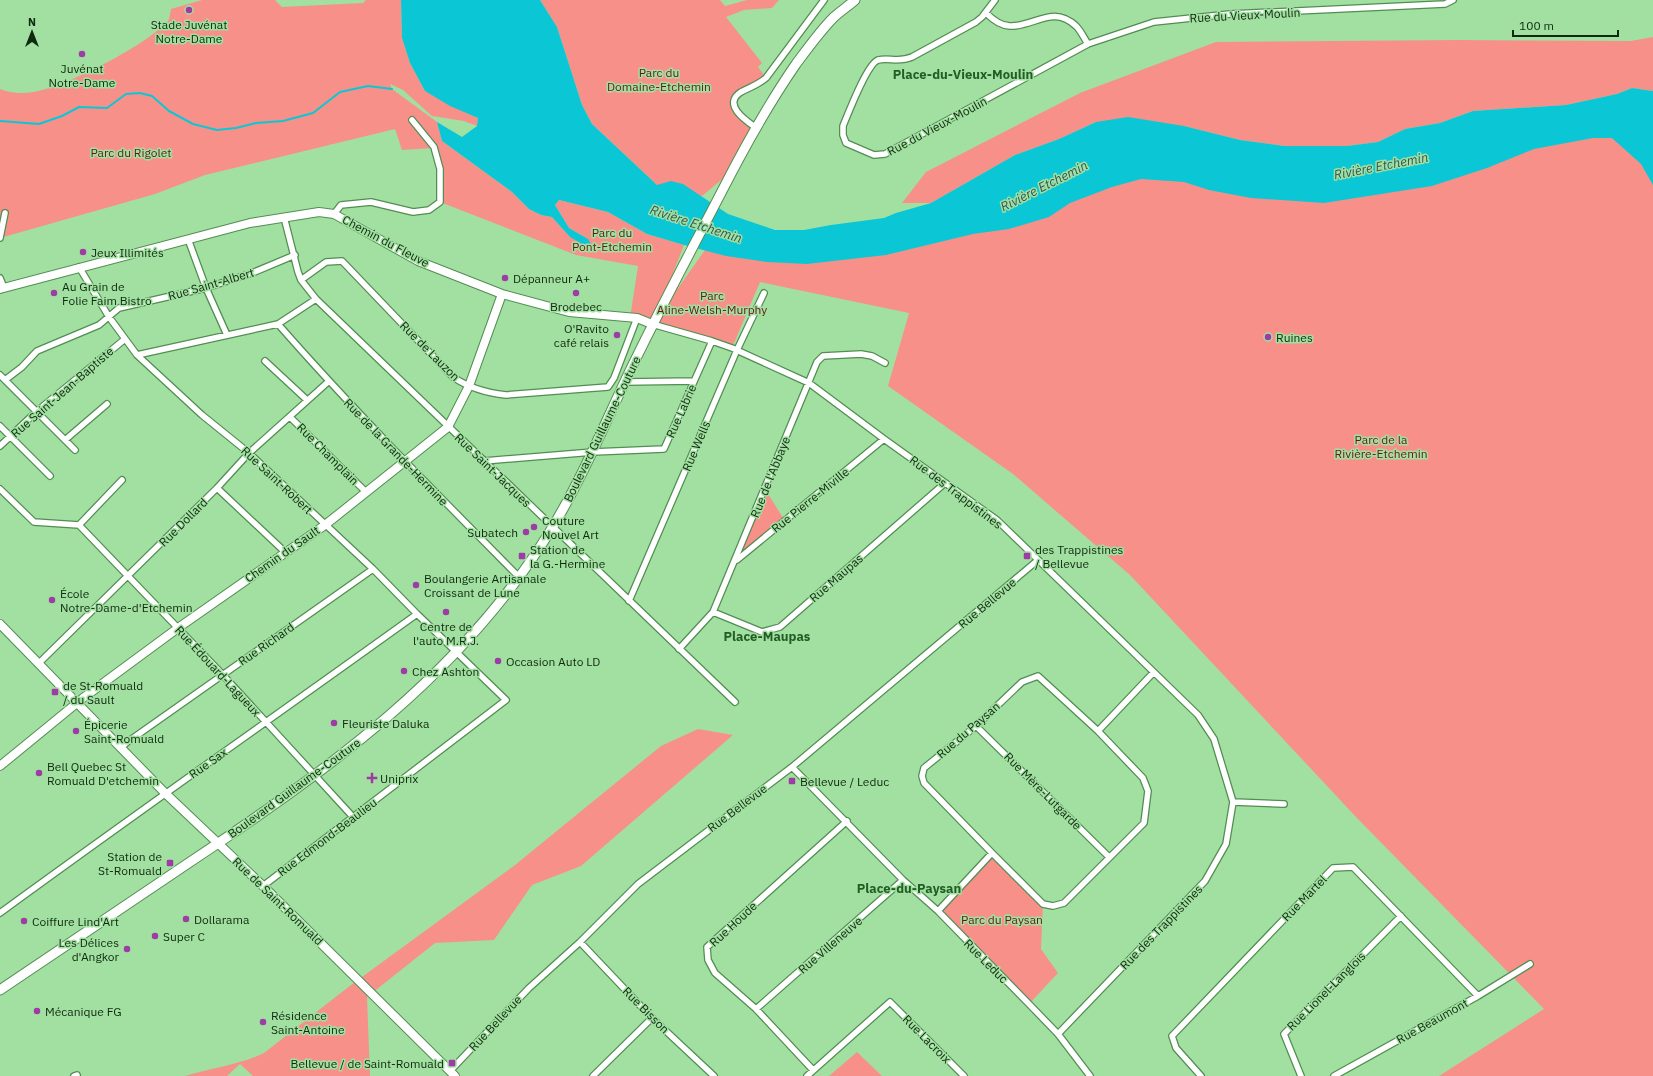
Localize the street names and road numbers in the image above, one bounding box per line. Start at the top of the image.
street label: Rue du Vieux-Moulin [1189,5,1301,25]
street label: Rue du Vieux-Moulin [884,93,990,159]
street label: Chemin du Fleuve [340,212,432,270]
street label: Rue Saint-Albert [166,265,256,303]
street label: Rue de Lauzon [397,318,463,384]
street label: Rue Saint-Jean-Baptiste [8,343,117,441]
street label: Boulevard Guillaume-Couture [560,353,644,504]
street label: Rue Labrie [662,381,700,440]
street label: Rue de la Grande-Hermine [341,395,452,509]
street label: Rue Wells [679,418,713,473]
street label: Rue Champlain [294,420,362,488]
street label: Rue Saint-Jacques [452,430,534,510]
street label: Rue de l'Abbaye [747,434,793,520]
street label: Rue Saint-Robert [238,443,316,517]
street label: Rue des Trappistines [907,452,1006,532]
street label: Rue Pierre-Miville [768,464,852,536]
street label: Rue Dollard [155,494,211,550]
street label: Chemin du Sault [242,523,322,585]
street label: Rue Maupas [806,551,866,605]
street label: Rue Bellevue [955,574,1019,631]
street label: Rue Richard [235,619,297,669]
street label: Rue Édouard-Lagueux [172,622,264,720]
street label: Rue du Paysan [933,698,1003,762]
street label: Boulevard Guillaume-Couture [225,735,364,841]
street label: Rue Sax [186,744,230,782]
street label: Rue Mère-Lutgarde [1001,749,1085,833]
street label: Rue Bellevue [704,781,770,835]
street label: Rue Edmond-Beaulieu [274,795,380,879]
street label: Rue de Saint-Romuald [229,854,327,948]
street label: Rue Martel [1278,872,1330,924]
street label: Rue des Trappistines [1117,881,1206,973]
street label: Rue Houde [706,898,760,950]
street label: Rue Villeneuve [795,913,865,977]
street label: Rue Leduc [961,936,1011,986]
street label: Rue Lionel-Langlois [1283,948,1369,1034]
street label: Rue Bisson [620,984,672,1036]
street label: Rue Bellevue [465,992,525,1054]
street label: Rue Beaumont [1393,995,1471,1047]
street label: Rue Lacroix [900,1012,954,1066]

